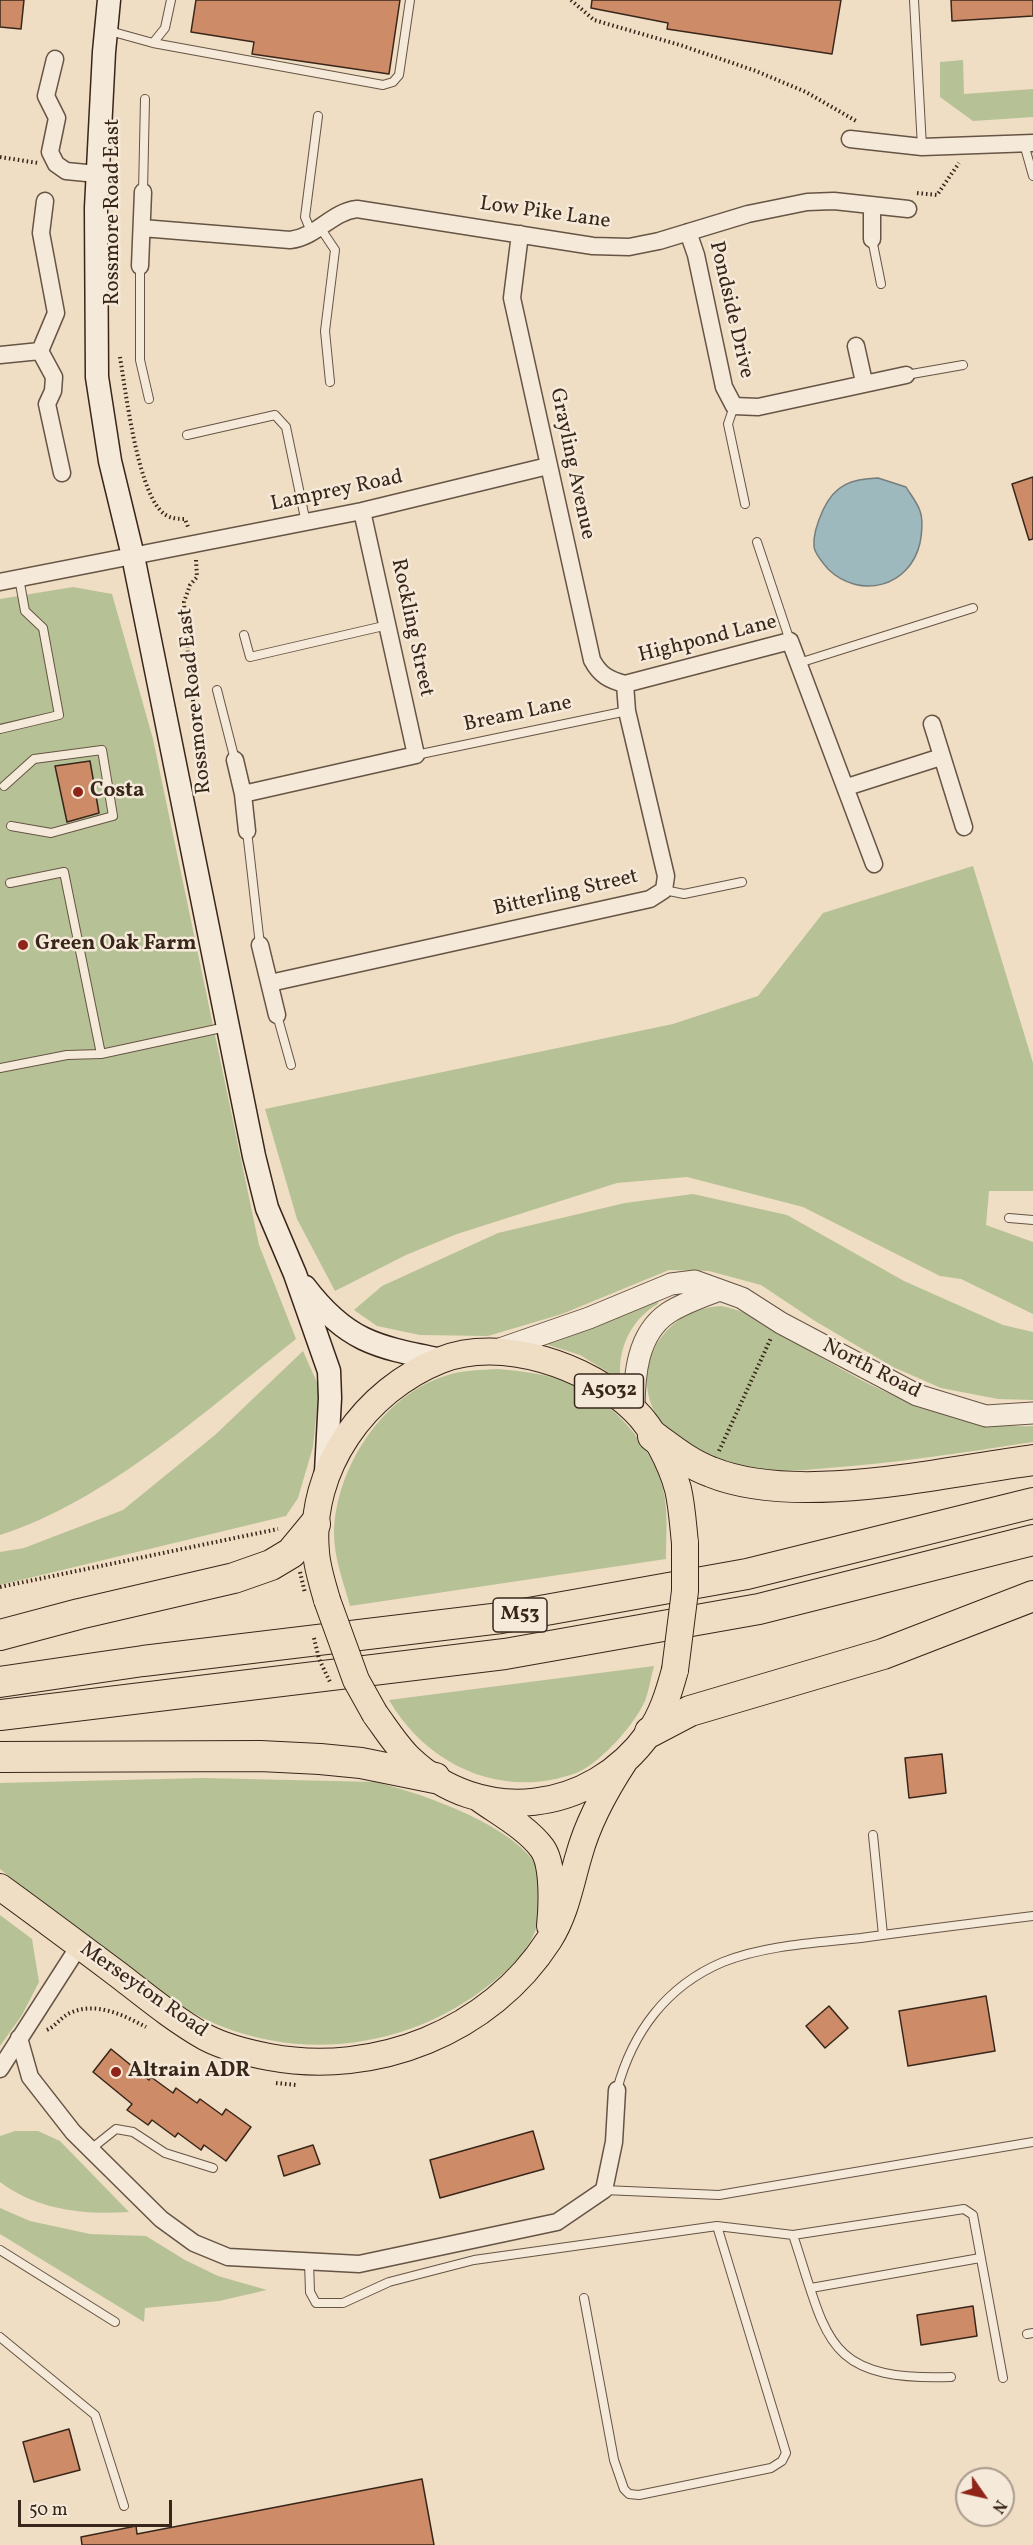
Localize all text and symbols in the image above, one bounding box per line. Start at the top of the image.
street label: Rossmore Road East [101,119,127,305]
street label: Low Pike Lane [478,192,612,236]
street label: Pondside Drive [702,239,758,381]
street label: Grayling Avenue [543,386,599,542]
street label: Lamprey Road [269,466,405,518]
street label: Rockling Street [384,557,438,699]
street label: Rossmore Road East [174,607,218,795]
street label: Highpond Lane [636,611,780,669]
street label: Bream Lane [462,691,574,739]
place label: Costa [90,779,144,805]
marker: Costa [71,785,85,799]
street label: Bitterling Street [491,865,641,923]
place label: Green Oak Farm [35,932,197,958]
marker: Green Oak Farm [16,938,30,952]
street label: North Road [818,1334,924,1406]
road number: A5032 [574,1374,644,1408]
road number: M53 [493,1598,547,1632]
street label: Merseyton Road [74,1938,212,2044]
place label: Altrain ADR [128,2059,250,2085]
marker: Altrain ADR [109,2065,123,2079]
north arrow [955,2467,1015,2527]
scale bar [21,2488,176,2526]
text: N [986,2495,1011,2517]
text: 50 m [29,2498,68,2523]

